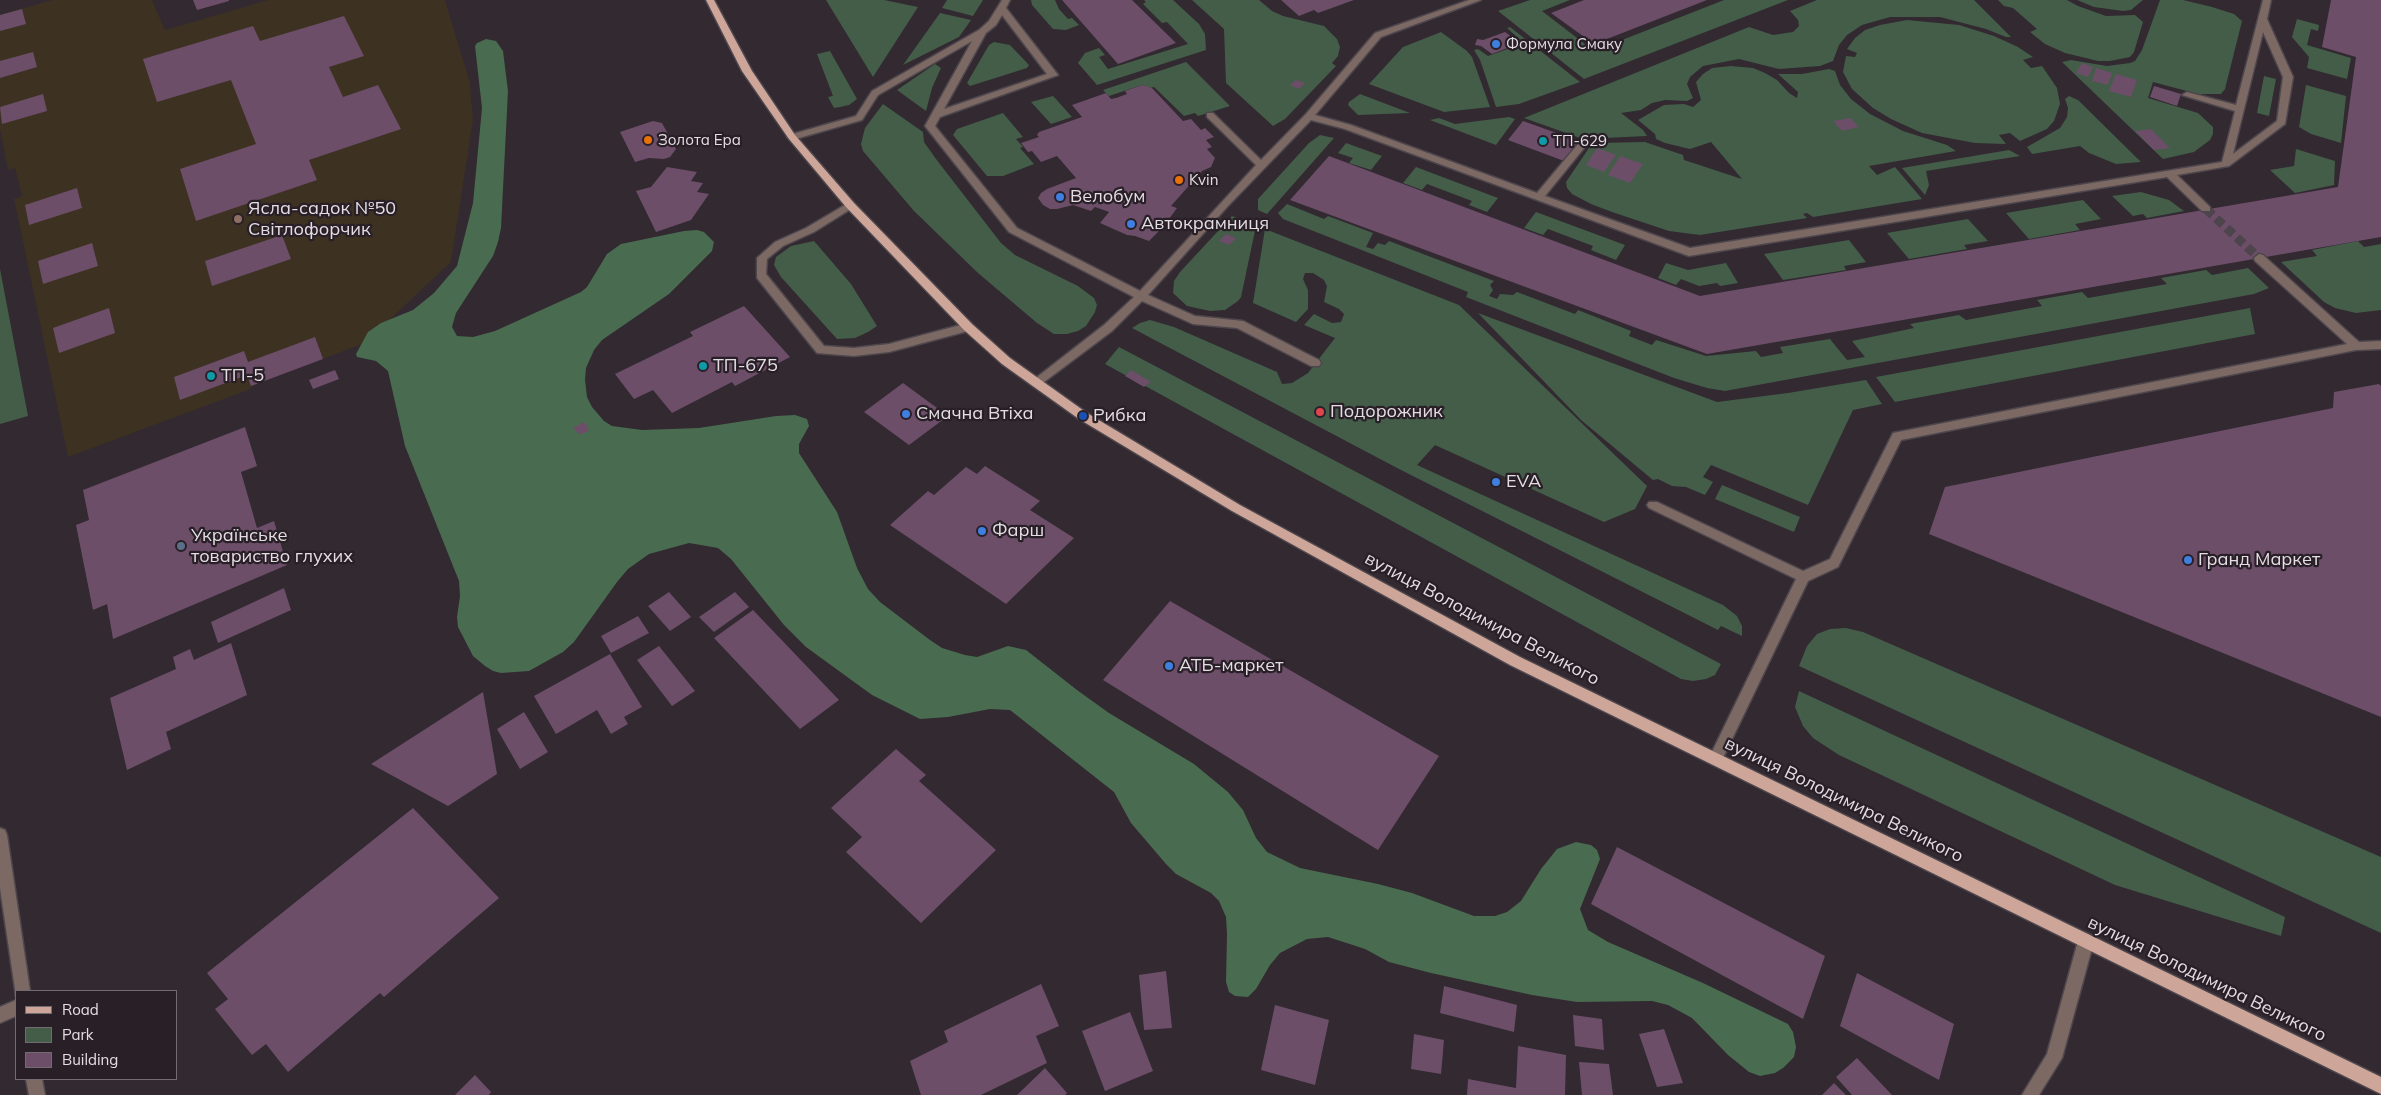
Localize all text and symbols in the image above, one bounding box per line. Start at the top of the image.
place label: Формула Смаку [1506,35,1622,53]
marker: Формула Смаку [1490,38,1502,50]
place label: Золота Ера [658,131,741,149]
place label: ТП-629 [1553,132,1607,150]
marker: Золота Ера [642,134,654,146]
marker: ТП-629 [1537,135,1549,147]
place label: Kvin [1189,171,1218,189]
marker: Kvin [1173,174,1185,186]
place label: Велобум [1070,186,1145,208]
marker: Велобум [1054,191,1066,203]
place label: Ясла-садок №50 Світлофорчик [248,198,396,240]
marker: Ясла-садок №50 Світлофорчик [232,213,244,225]
place label: Автокрамниця [1141,213,1269,235]
marker: Автокрамниця [1125,218,1137,230]
place label: ТП-675 [713,355,778,377]
marker: ТП-675 [697,360,709,372]
place label: ТП-5 [221,365,264,387]
marker: ТП-5 [205,370,217,382]
place label: Подорожник [1330,401,1443,423]
place label: Смачна Втіха [916,403,1034,425]
place label: Рибка [1093,405,1146,427]
marker: Подорожник [1314,406,1326,418]
marker: Смачна Втіха [900,408,912,420]
marker: Рибка [1077,410,1089,422]
place label: EVA [1506,471,1541,493]
marker: EVA [1490,476,1502,488]
place label: Фарш [992,520,1044,542]
place label: Українське товариство глухих [191,525,353,568]
marker: Фарш [976,525,988,537]
marker: Українське товариство глухих [175,540,187,552]
street label: вулиця Володимира Великого [1361,548,1603,690]
place label: Гранд Маркет [2198,549,2320,571]
marker: Гранд Маркет [2182,554,2194,566]
place label: АТБ-маркет [1179,655,1283,677]
marker: АТБ-маркет [1163,660,1175,672]
street label: вулиця Володимира Великого [1721,733,1967,867]
street label: вулиця Володимира Великого [2084,912,2330,1046]
legend [15,990,178,1080]
text: Road [62,1000,99,1019]
text: Park [62,1025,94,1044]
text: Building [62,1050,118,1069]

